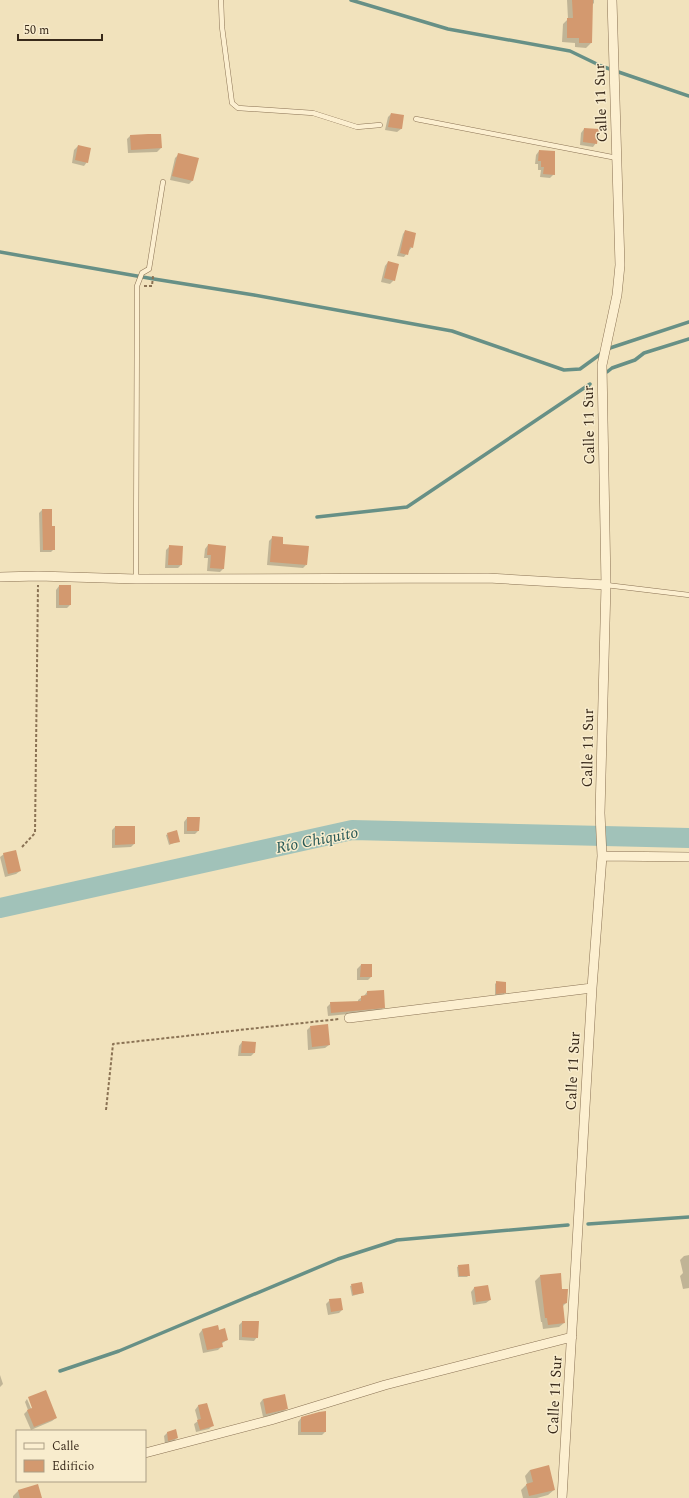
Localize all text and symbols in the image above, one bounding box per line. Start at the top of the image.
scale bar [18,16,102,42]
text: 50 m [24,21,49,40]
street label: Calle 11 Sur [588,63,614,143]
street label: Calle 11 Sur [577,385,601,465]
street label: Calle 11 Sur [576,708,600,788]
water label: Río Chiquito [274,820,360,860]
street label: Calle 11 Sur [559,1031,587,1111]
street label: Calle 11 Sur [541,1355,569,1435]
legend [16,1430,146,1482]
text: Calle [52,1437,80,1456]
text: Edificio [52,1457,94,1476]

